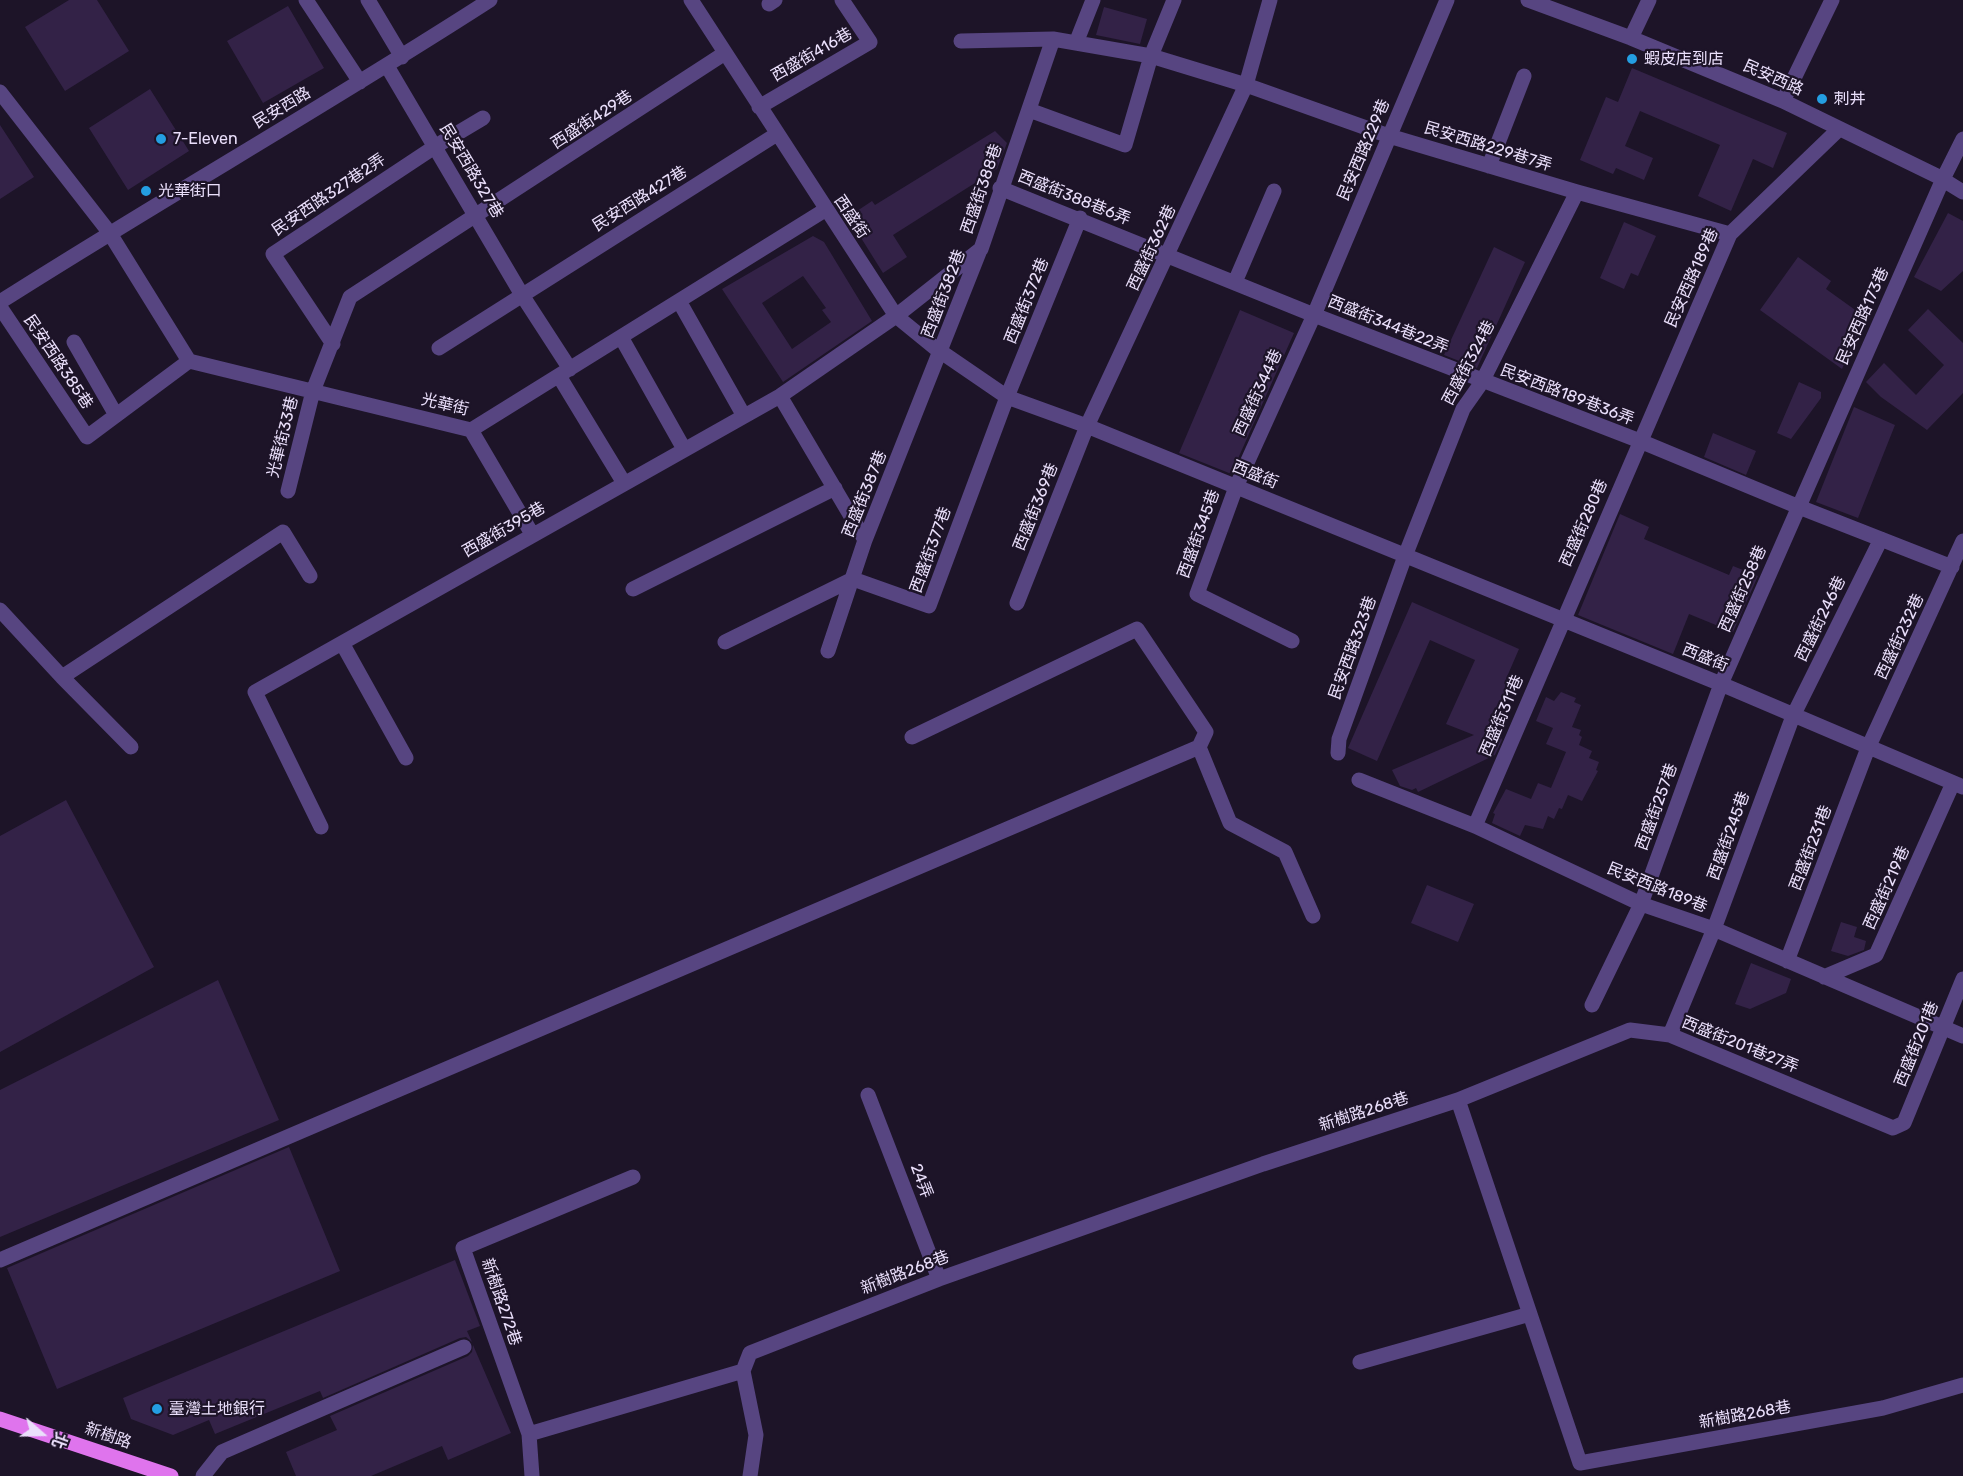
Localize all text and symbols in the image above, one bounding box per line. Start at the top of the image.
street label: 西盛街416巷 [768,24,856,86]
place label: 蝦皮店到店 [1644,49,1724,69]
marker: 蝦皮店到店 [1625,52,1639,66]
street label: 民安西路 [1740,56,1806,100]
street label: 民安西路 [250,83,314,133]
street label: 西盛街429巷 [548,87,636,153]
place label: 刺丼 [1834,89,1866,109]
marker: 刺丼 [1815,92,1829,106]
street label: 民安西路229巷 [1334,96,1394,204]
street label: 民安西路229巷7弄 [1422,118,1554,176]
street label: 民安西路327巷 [435,120,507,222]
place label: 7-Eleven [173,129,238,149]
marker: 7-Eleven [154,132,168,146]
street label: 西盛街388巷 [958,141,1006,237]
street label: 民安西路327巷2弄 [269,150,389,240]
street label: 民安西路427巷 [589,162,691,236]
street label: 西盛街388巷6弄 [1015,167,1133,229]
place label: 光華街口 [158,181,222,201]
marker: 光華街口 [139,184,153,198]
street label: 西盛街 [830,192,872,242]
street label: 西盛街362巷 [1124,202,1180,294]
street label: 民安西路189巷 [1662,225,1722,331]
street label: 西盛街382巷 [918,247,970,341]
street label: 西盛街372巷 [1001,255,1053,347]
street label: 民安西路173巷 [1833,264,1893,368]
street label: 西盛街344巷22弄 [1325,292,1451,358]
street label: 民安西路385巷 [19,311,97,413]
street label: 西盛街324巷 [1439,318,1499,408]
street label: 西盛街344巷 [1230,347,1286,439]
street label: 民安西路189巷36弄 [1497,361,1637,429]
street label: 光華街 [419,390,471,420]
street label: 光華街33巷 [264,394,302,480]
street label: 西盛街387巷 [839,448,891,540]
street label: 西盛街 [1229,457,1281,493]
street label: 西盛街369巷 [1010,460,1062,554]
street label: 西盛街280巷 [1556,476,1612,570]
street label: 西盛街345巷 [1174,487,1224,581]
street label: 西盛街395巷 [459,499,549,561]
street label: 西盛街377巷 [907,504,955,596]
street label: 西盛街258巷 [1715,543,1771,635]
street label: 西盛街246巷 [1792,573,1850,665]
street label: 西盛街232巷 [1872,591,1928,683]
street label: 民安西路323巷 [1325,594,1381,702]
street label: 西盛街 [1679,640,1731,676]
street label: 西盛街311巷 [1476,672,1528,760]
street label: 西盛街257巷 [1632,761,1682,853]
street label: 西盛街245巷 [1704,789,1754,883]
street label: 西盛街231巷 [1786,803,1836,893]
street label: 西盛街219巷 [1860,843,1914,933]
street label: 民安西路189巷 [1604,859,1710,917]
street label: 西盛街201巷 [1891,998,1943,1090]
street label: 西盛街201巷27弄 [1679,1013,1801,1077]
street label: 新樹路268巷 [1317,1088,1411,1136]
street label: 24弄 [906,1161,936,1201]
street label: 新樹路268巷 [858,1247,952,1299]
street label: 新樹路272巷 [477,1256,525,1348]
street label: 新樹路268巷 [1697,1397,1793,1433]
place label: 臺灣土地銀行 [169,1399,265,1419]
marker: 臺灣土地銀行 [150,1402,164,1416]
north arrow [12,1404,72,1464]
street label: 新樹路 [82,1419,134,1453]
text: 北 [48,1430,71,1451]

